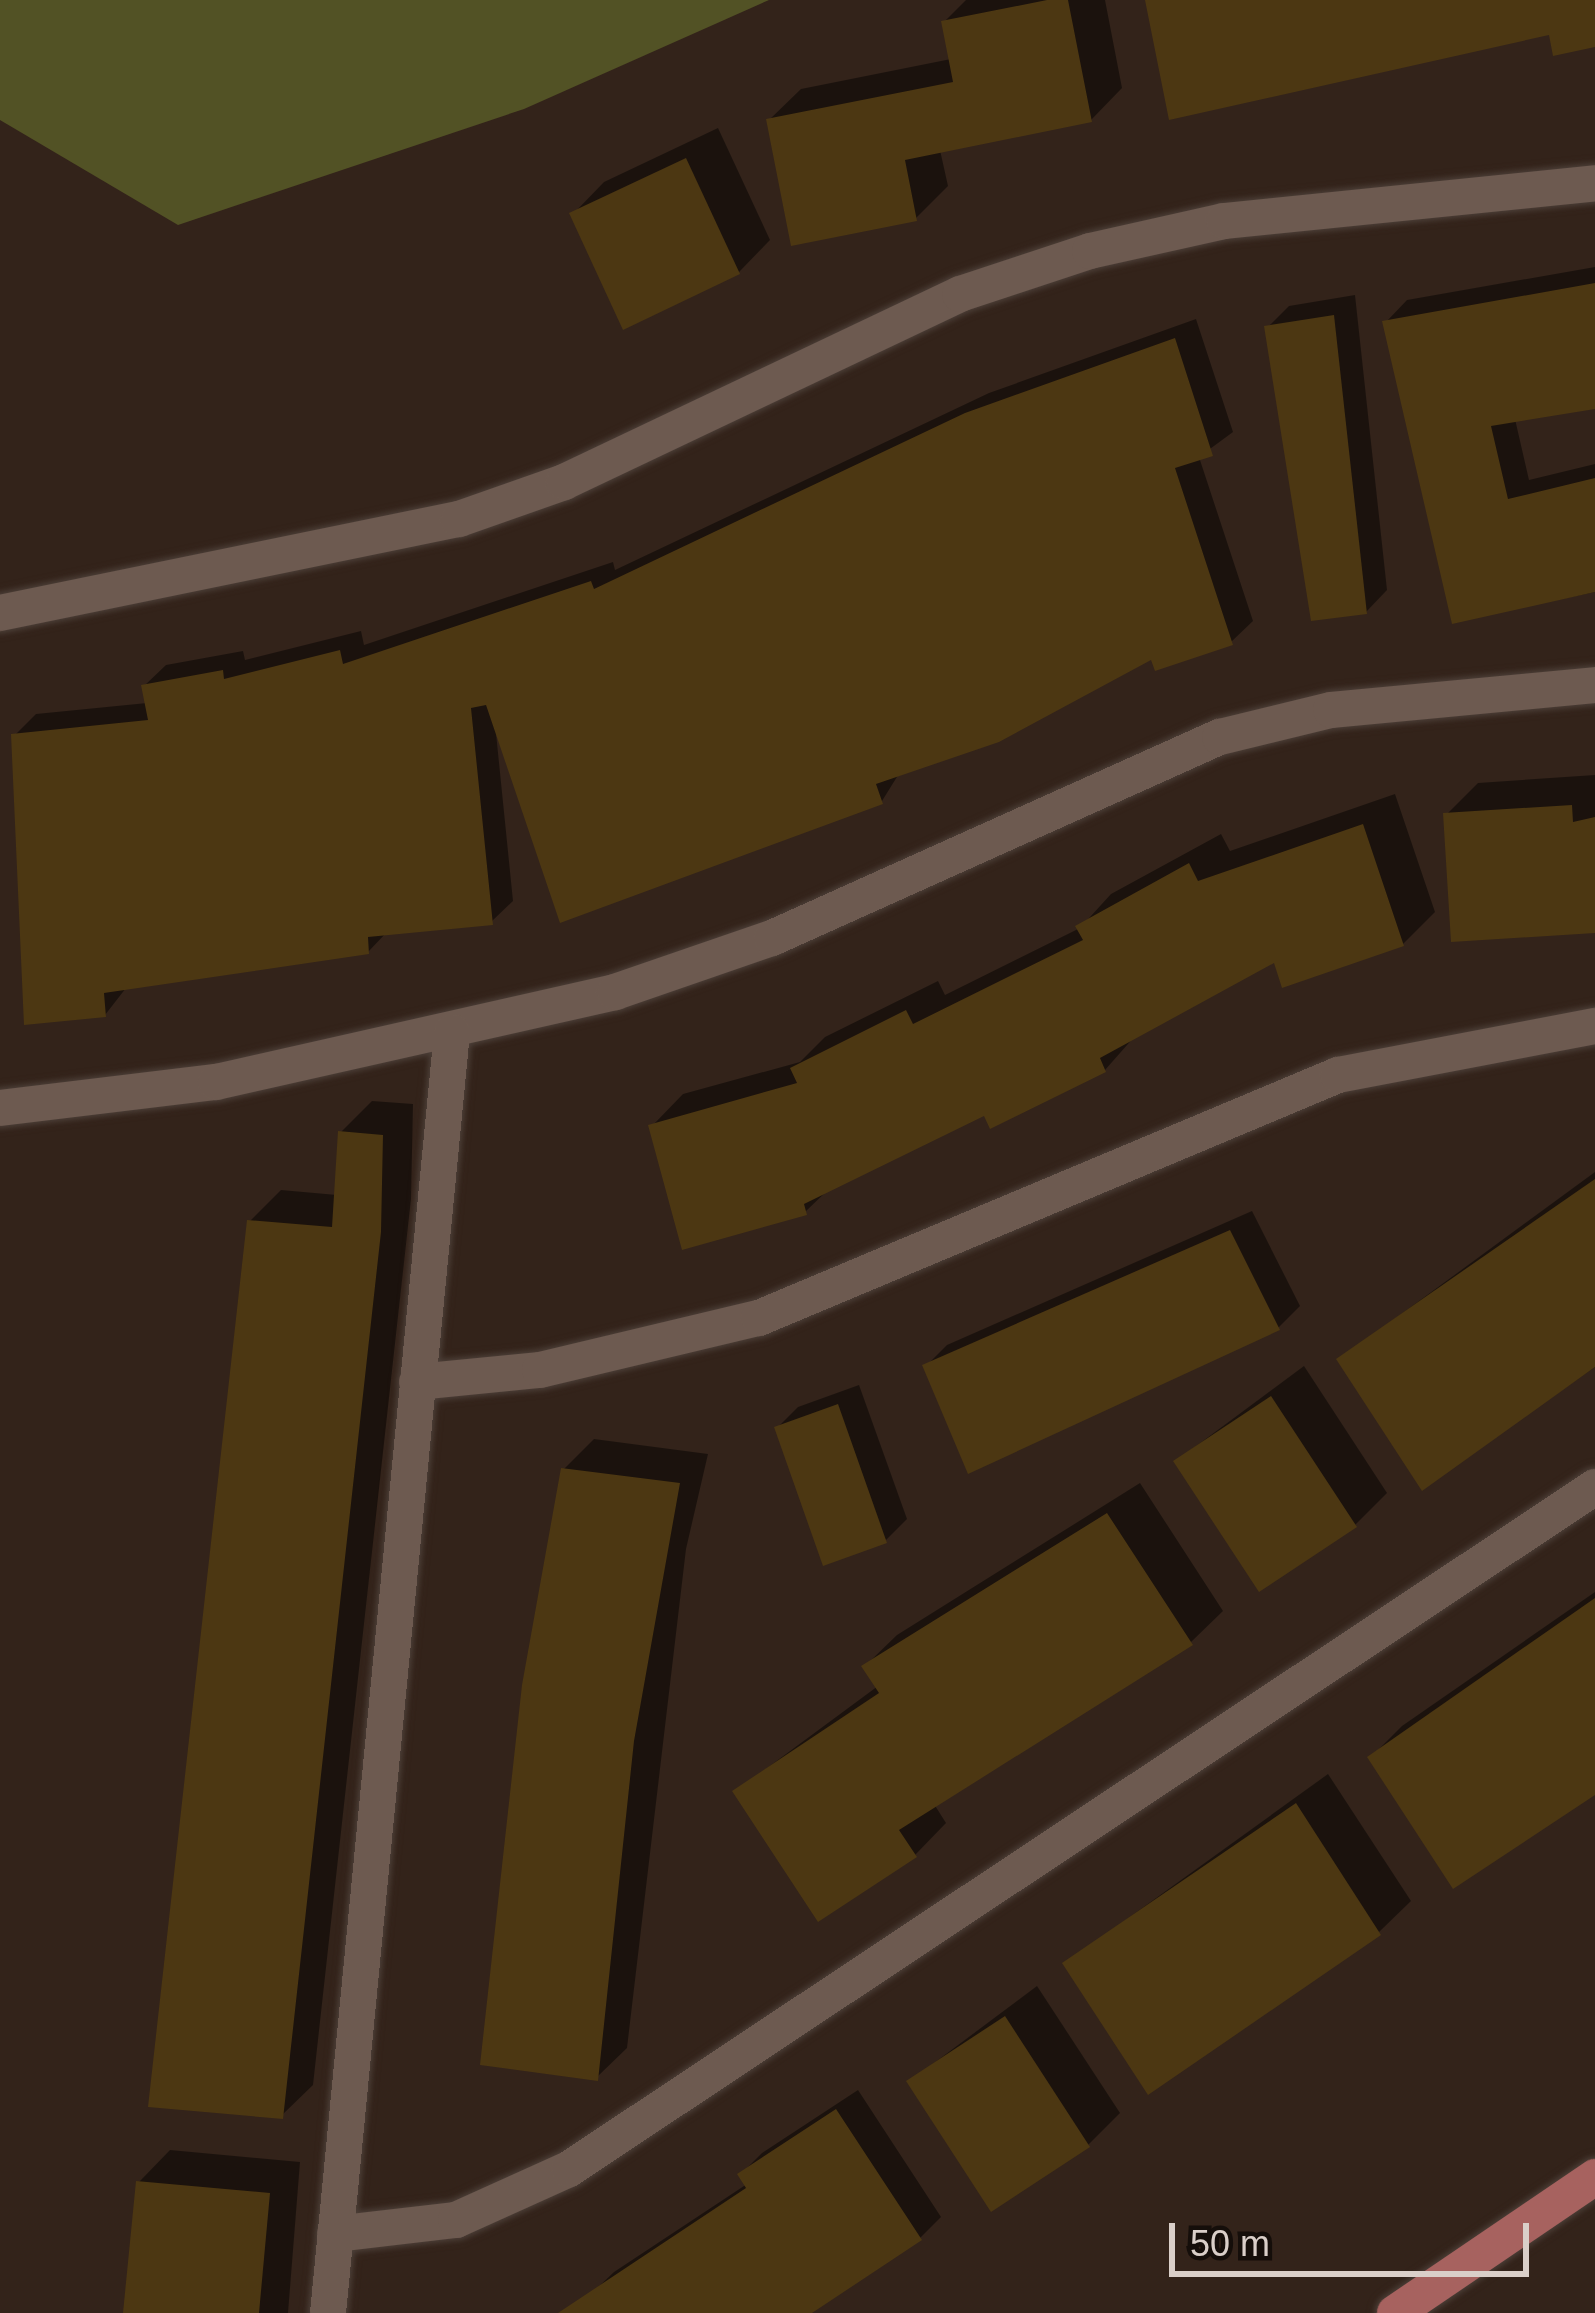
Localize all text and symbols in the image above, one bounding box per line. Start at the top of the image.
scale bar [1175,2199,1535,2273]
text: 50 m [1190,2223,1270,2264]

